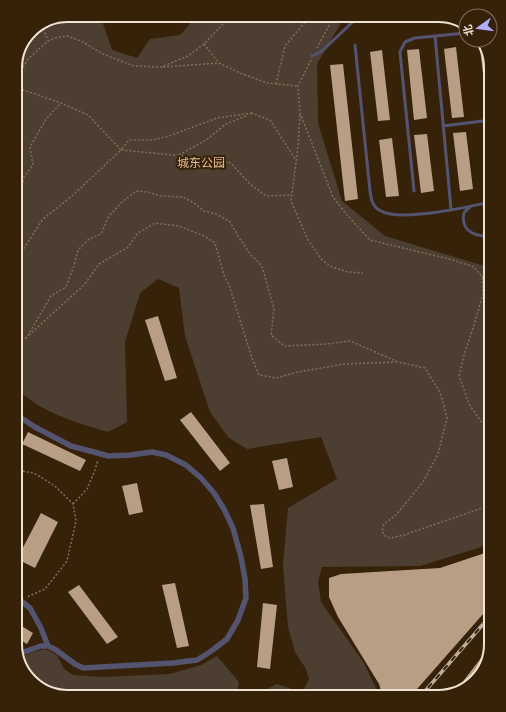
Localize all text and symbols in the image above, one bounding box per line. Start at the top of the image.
north arrow [458,8,498,48]
text: 北 [460,23,477,37]
park label: 城东公园 [177,155,225,172]

